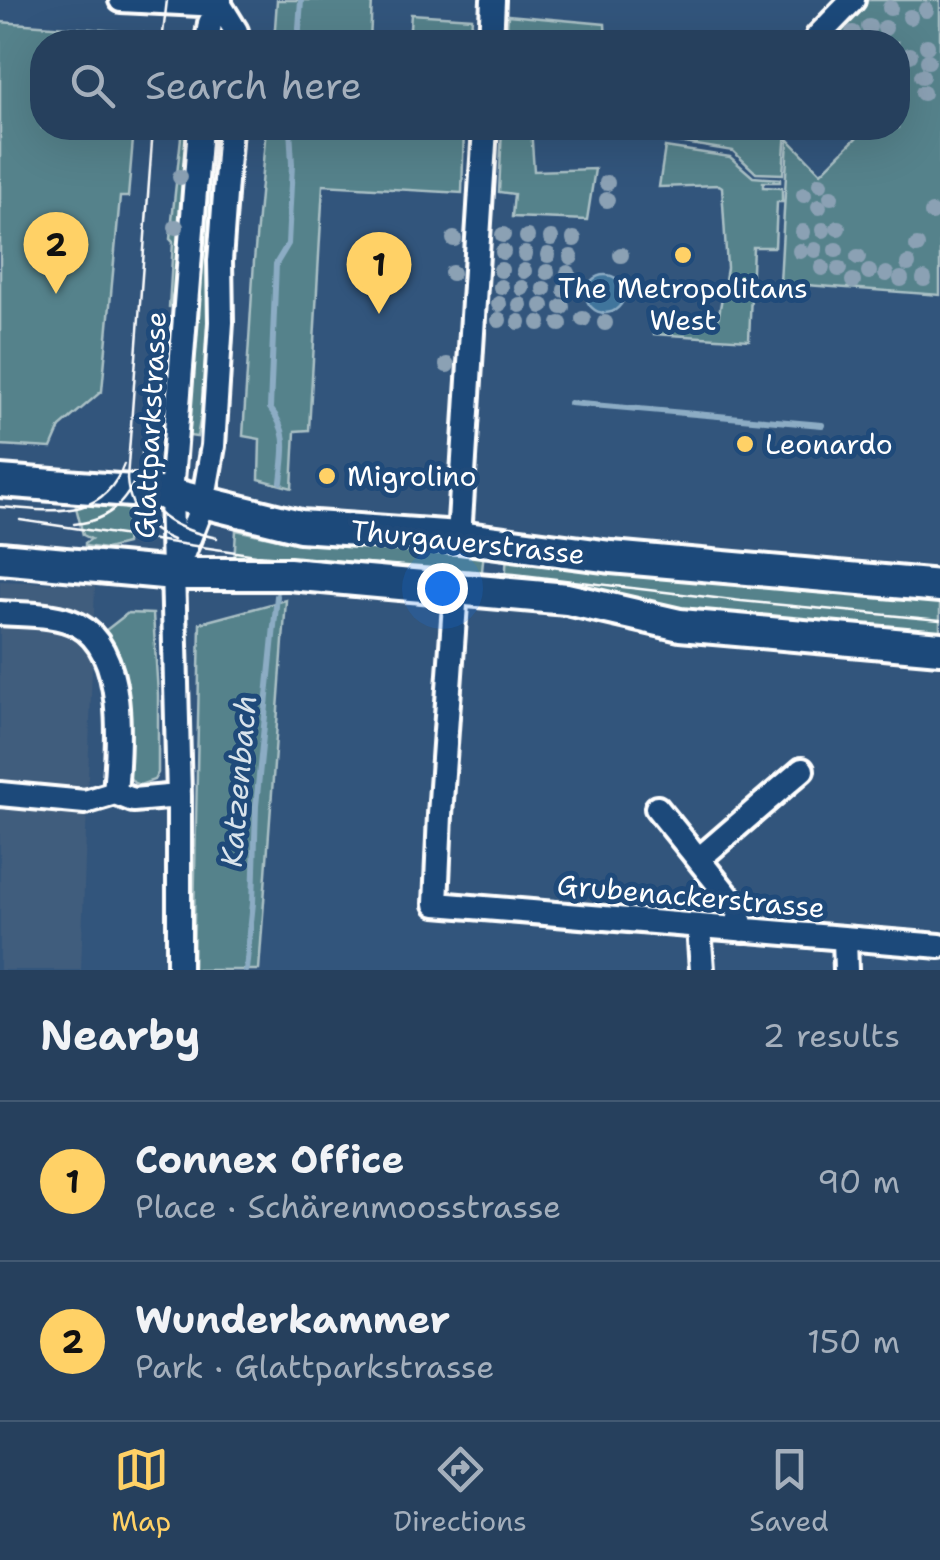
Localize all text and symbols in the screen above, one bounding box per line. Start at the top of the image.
search box [30,30,910,140]
icon: search [65,58,120,113]
text: Search here [145,60,362,111]
pin: 2 [23,212,88,294]
pin: 1 [346,232,412,314]
marker: The Metropolitans West [672,244,694,266]
place label: The Metropolitans West [558,269,808,339]
street label: Glattparkstrasse [125,311,175,539]
place label: Leonardo [765,425,893,463]
marker: Leonardo [734,433,756,455]
place label: Migrolino [347,457,476,495]
marker: Migrolino [316,465,338,487]
street label: Thurgauerstrasse [349,511,587,573]
your location [417,563,468,614]
water label: Katzenbach [211,693,266,869]
street label: Grubenackerstrasse [556,865,826,927]
text: Nearby [40,1007,200,1063]
text: 2 results [763,1014,900,1057]
text: Connex Office [135,1134,404,1185]
text: 1 [65,1160,80,1203]
text: 90 m [817,1160,900,1203]
text: Place · Schärenmoosstrasse [135,1185,561,1228]
text: Wunderkammer [135,1294,450,1345]
text: 2 [61,1320,84,1363]
text: 150 m [807,1320,900,1363]
text: Park · Glattparkstrasse [135,1345,494,1388]
tab: Map [111,1442,171,1540]
tab: Directions [394,1442,527,1540]
tab: Saved [749,1442,829,1540]

